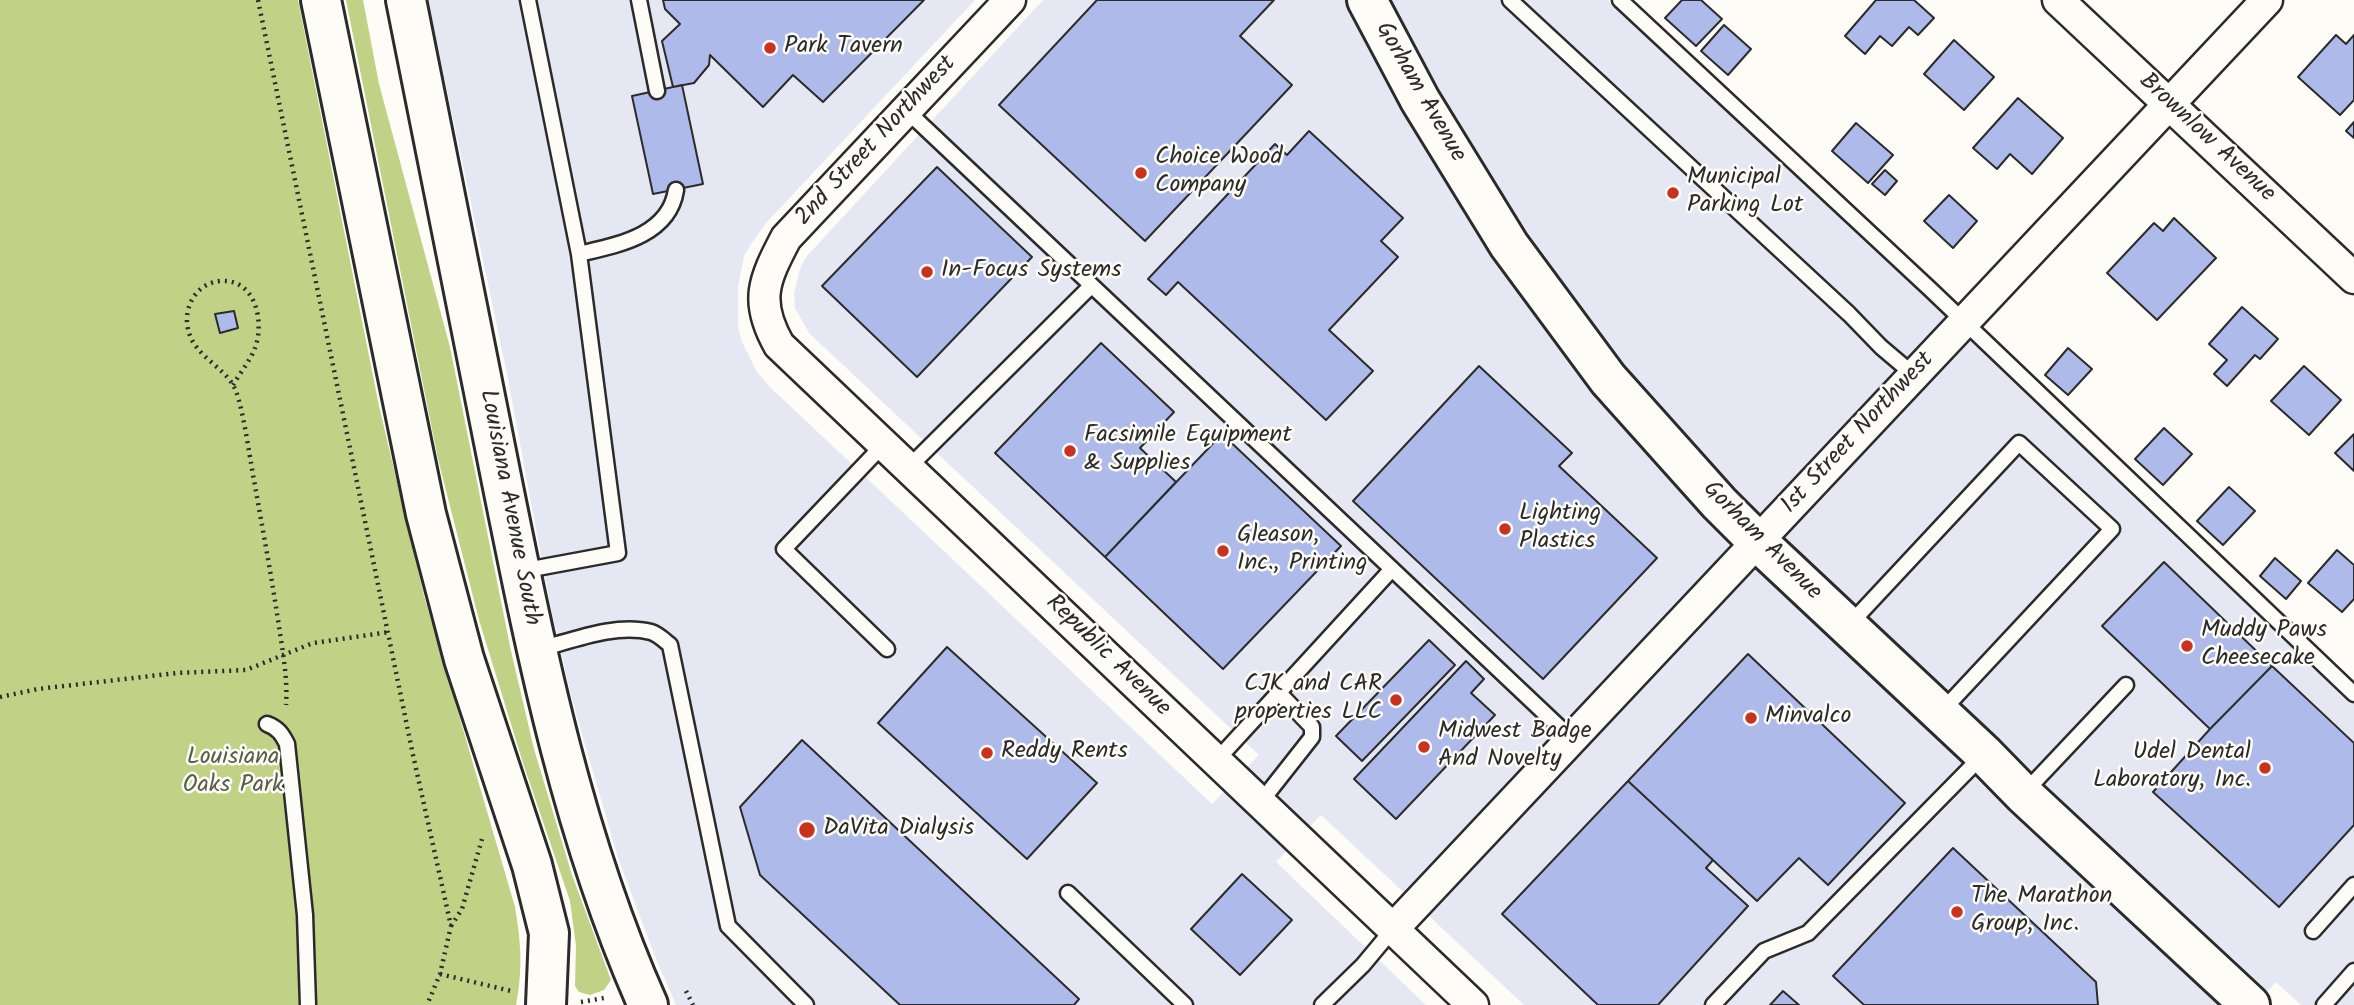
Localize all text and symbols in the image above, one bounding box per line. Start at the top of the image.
street label: Gorham Avenue [1367,18,1471,168]
place label: Park Tavern [784,34,903,62]
marker: Park Tavern [762,40,778,56]
street label: 2nd Street Northwest [791,51,963,233]
street label: Brownlow Avenue [2132,68,2280,210]
place label: Choice Wood Company [1155,145,1282,201]
marker: Choice Wood Company [1133,165,1149,181]
place label: Municipal Parking Lot [1687,165,1803,221]
marker: Municipal Parking Lot [1665,185,1681,201]
place label: In-Focus Systems [941,258,1121,286]
marker: In-Focus Systems [919,264,935,280]
street label: 1st Street Northwest [1777,347,1941,521]
street label: Louisiana Avenue South [471,388,545,628]
place label: Facsimile Equipment & Supplies [1084,423,1292,479]
marker: Facsimile Equipment & Supplies [1062,443,1078,459]
street label: Gorham Avenue [1695,476,1827,608]
place label: Lighting Plastics [1519,501,1601,557]
marker: Lighting Plastics [1497,521,1513,537]
place label: Gleason, Inc., Printing [1237,523,1367,579]
marker: Gleason, Inc., Printing [1215,543,1231,559]
street label: Republic Avenue [1038,590,1176,724]
place label: Muddy Paws Cheesecake [2201,618,2327,674]
marker: Muddy Paws Cheesecake [2179,638,2195,654]
place label: CJK and CAR properties LLC [1235,672,1382,728]
marker: CJK and CAR properties LLC [1388,692,1404,708]
place label: Minvalco [1765,704,1851,732]
marker: Minvalco [1743,710,1759,726]
place label: Midwest Badge And Novelty [1438,719,1591,775]
place label: Reddy Rents [1001,739,1128,767]
marker: Midwest Badge And Novelty [1416,739,1432,755]
place label: Udel Dental Laboratory, Inc. [2093,740,2251,796]
park label: Louisiana Oaks Park [183,745,283,801]
marker: Reddy Rents [979,745,995,761]
marker: Udel Dental Laboratory, Inc. [2257,760,2273,776]
place label: DaVita Dialysis [823,816,974,844]
marker: DaVita Dialysis [797,820,817,840]
place label: The Marathon Group, Inc. [1971,884,2112,940]
marker: The Marathon Group, Inc. [1949,904,1965,920]

